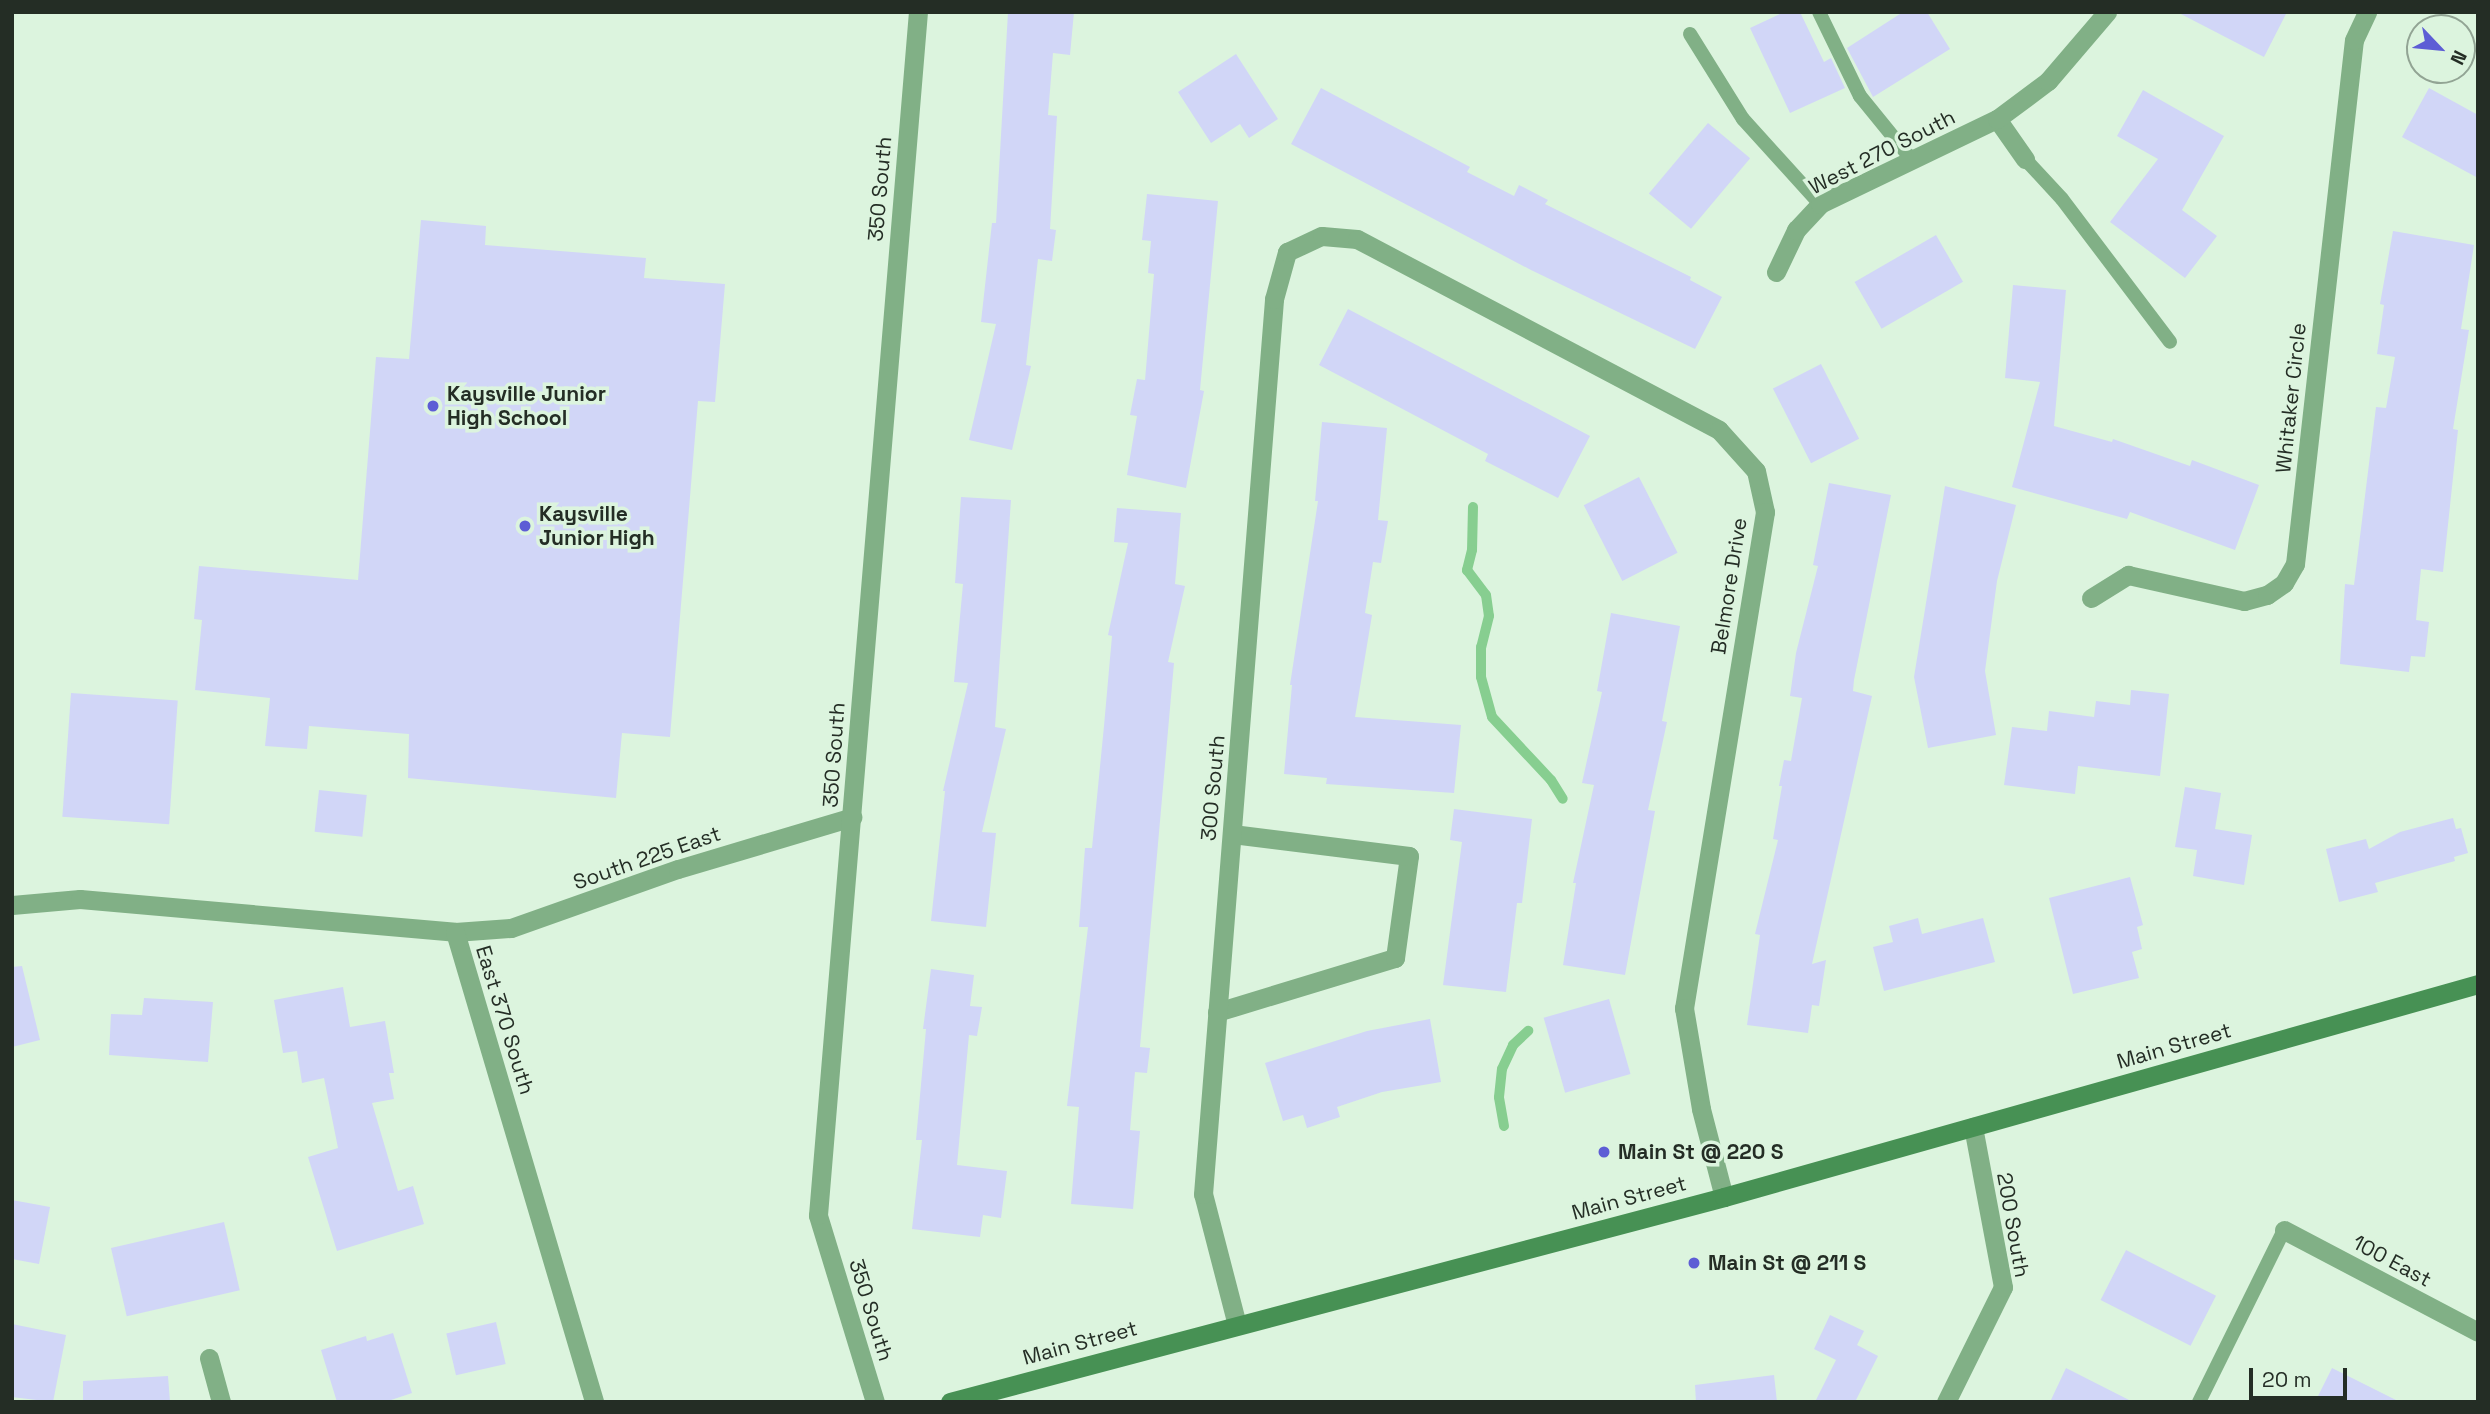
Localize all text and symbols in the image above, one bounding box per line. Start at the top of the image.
north arrow [2406,14,2476,84]
text: N [2445,46,2473,69]
street label: West 270 South [1805,104,1959,200]
street label: 350 South [863,135,897,243]
street label: Whitaker Circle [2271,322,2311,474]
place label: Kaysville Junior High School [447,381,606,431]
marker: Kaysville Junior High School [425,398,441,414]
place label: Kaysville Junior High [539,501,655,551]
street label: Belmore Drive [1706,516,1752,656]
marker: Kaysville Junior High [517,518,533,534]
street label: 350 South [818,702,850,808]
street label: 300 South [1196,734,1230,842]
street label: South 225 East [570,821,724,895]
street label: East 370 South [470,943,540,1097]
street label: Main Street [2114,1018,2234,1074]
place label: Main St @ 220 S [1618,1139,1783,1165]
marker: Main St @ 220 S [1596,1144,1612,1160]
street label: Main Street [1569,1171,1689,1225]
street label: 200 South [1991,1171,2035,1279]
street label: 100 East [2348,1230,2436,1292]
place label: Main St @ 211 S [1708,1250,1866,1276]
marker: Main St @ 211 S [1686,1255,1702,1271]
street label: 350 South [844,1256,898,1364]
street label: Main Street [1020,1316,1140,1370]
scale bar [2252,1354,2350,1398]
text: 20 m [2262,1366,2312,1393]

